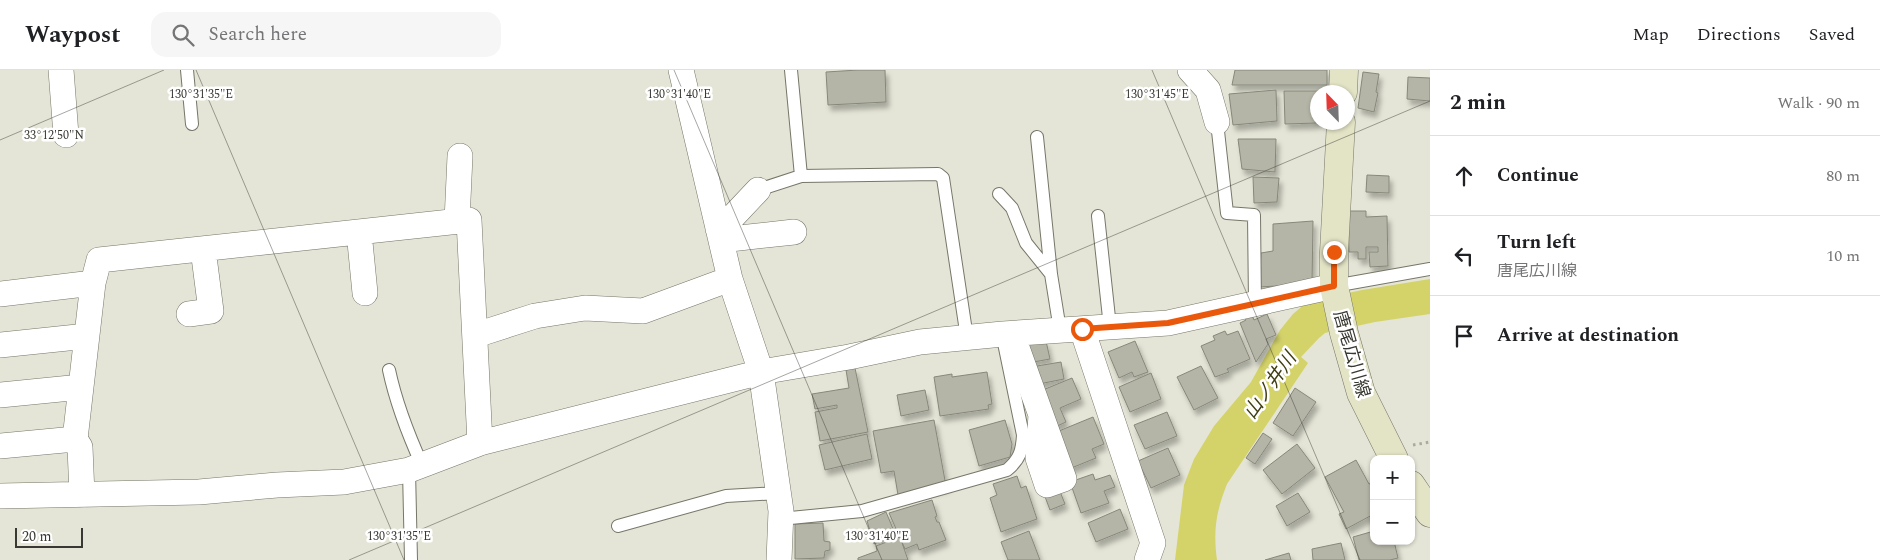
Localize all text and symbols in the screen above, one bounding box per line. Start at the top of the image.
search box [151,12,501,57]
text: Waypost [25,17,121,53]
text: Search here [209,20,307,49]
icon: search [169,21,197,49]
text: Map [1633,21,1669,48]
text: Directions [1697,21,1781,48]
text: Saved [1809,21,1855,48]
text: 130°31'35"E [169,85,233,104]
text: 130°31'40"E [647,85,711,104]
text: 130°31'45"E [1125,85,1189,104]
north arrow [1310,85,1355,130]
text: 2 min [1450,87,1506,119]
text: Walk · 90 m [1777,91,1860,115]
text: 33°12'50"N [24,126,84,145]
text: Continue [1497,161,1579,190]
icon: ahead [1450,162,1478,190]
text: 80 m [1826,164,1860,188]
text: Turn left [1497,228,1576,257]
route end [1323,241,1346,264]
icon: left [1450,242,1478,270]
text: 10 m [1826,244,1860,268]
text: 唐尾広川線 [1497,259,1577,283]
street label: 唐尾広川線 [1326,307,1377,401]
route start [1071,318,1094,341]
text: Arrive at destination [1497,321,1679,350]
icon: arrive [1450,322,1478,350]
water label: 山ノ井川 [1237,345,1305,425]
map controls [1370,455,1415,545]
button: + [1370,455,1415,500]
button: − [1370,500,1415,545]
scale bar [15,525,82,548]
text: 20 m [22,526,52,547]
text: 130°31'35"E [367,527,431,546]
text: 130°31'40"E [845,527,909,546]

